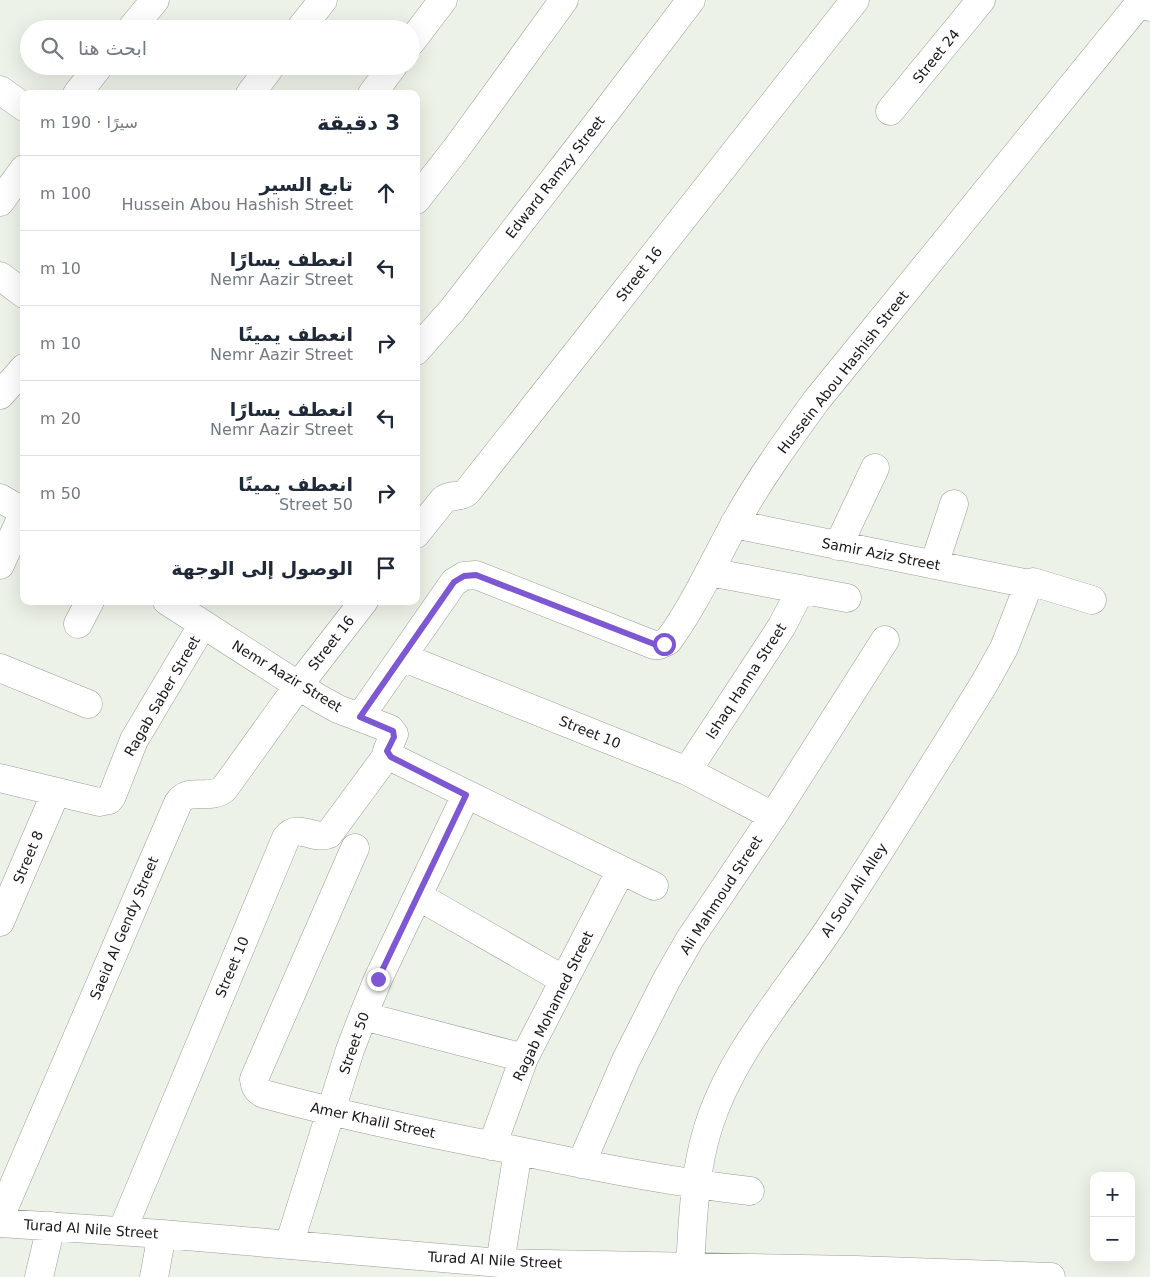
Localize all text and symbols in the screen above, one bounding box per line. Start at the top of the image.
search box [20,20,420,75]
street label: Street 24 [909,26,963,86]
icon: search [38,34,66,62]
text: ابحث هنا [78,37,147,59]
text: 3 دقيقة [317,111,400,135]
street label: Edward Ramzy Street [502,112,608,241]
text: سيرًا · 190 m [40,113,138,132]
text: تابع السير [259,173,353,195]
icon: ahead [372,179,400,207]
text: 100 m [40,184,91,203]
text: Hussein Abou Hashish Street [122,195,353,214]
street label: Street 16 [613,243,665,304]
text: انعطف يسارًا [230,248,353,270]
icon: left [372,254,400,282]
text: 10 m [40,259,81,278]
text: Nemr Aazir Street [210,270,353,289]
street label: Hussein Abou Hashish Street [774,287,912,457]
text: انعطف يمينًا [238,323,353,345]
icon: right [372,329,400,357]
text: 10 m [40,334,81,353]
text: Nemr Aazir Street [210,345,353,364]
text: انعطف يسارًا [230,398,353,420]
icon: left [372,404,400,432]
text: 20 m [40,409,81,428]
text: Nemr Aazir Street [210,420,353,439]
text: انعطف يمينًا [238,473,353,495]
icon: right [372,479,400,507]
text: 50 m [40,484,81,503]
text: Street 50 [279,495,353,514]
street label: Samir Aziz Street [820,535,942,573]
icon: arrive [372,554,400,582]
text: الوصول إلى الوجهة [171,557,353,579]
street label: Street 16 [305,612,357,673]
street label: Ishaq Hanna Street [703,620,790,742]
street label: Ragab Saber Street [121,632,203,759]
route start [653,633,676,656]
street label: Nemr Aazir Street [229,637,345,715]
street label: Street 10 [557,712,623,752]
street label: Street 8 [10,828,46,886]
street label: Ali Mahmoud Street [677,832,766,957]
street label: Al Soul Ali Alley [818,840,890,940]
street label: Saeid Al Gendy Street [87,854,162,1002]
street label: Ragab Mohamed Street [510,928,597,1084]
street label: Street 10 [212,934,252,1000]
route end [367,968,390,991]
street label: Street 50 [336,1010,372,1076]
street label: Amer Khalil Street [309,1099,437,1141]
map controls [1090,1172,1135,1262]
button: + [1090,1172,1135,1217]
street label: Turad Al Nile Street [22,1216,159,1242]
button: − [1090,1217,1135,1262]
street label: Turad Al Nile Street [426,1248,563,1272]

